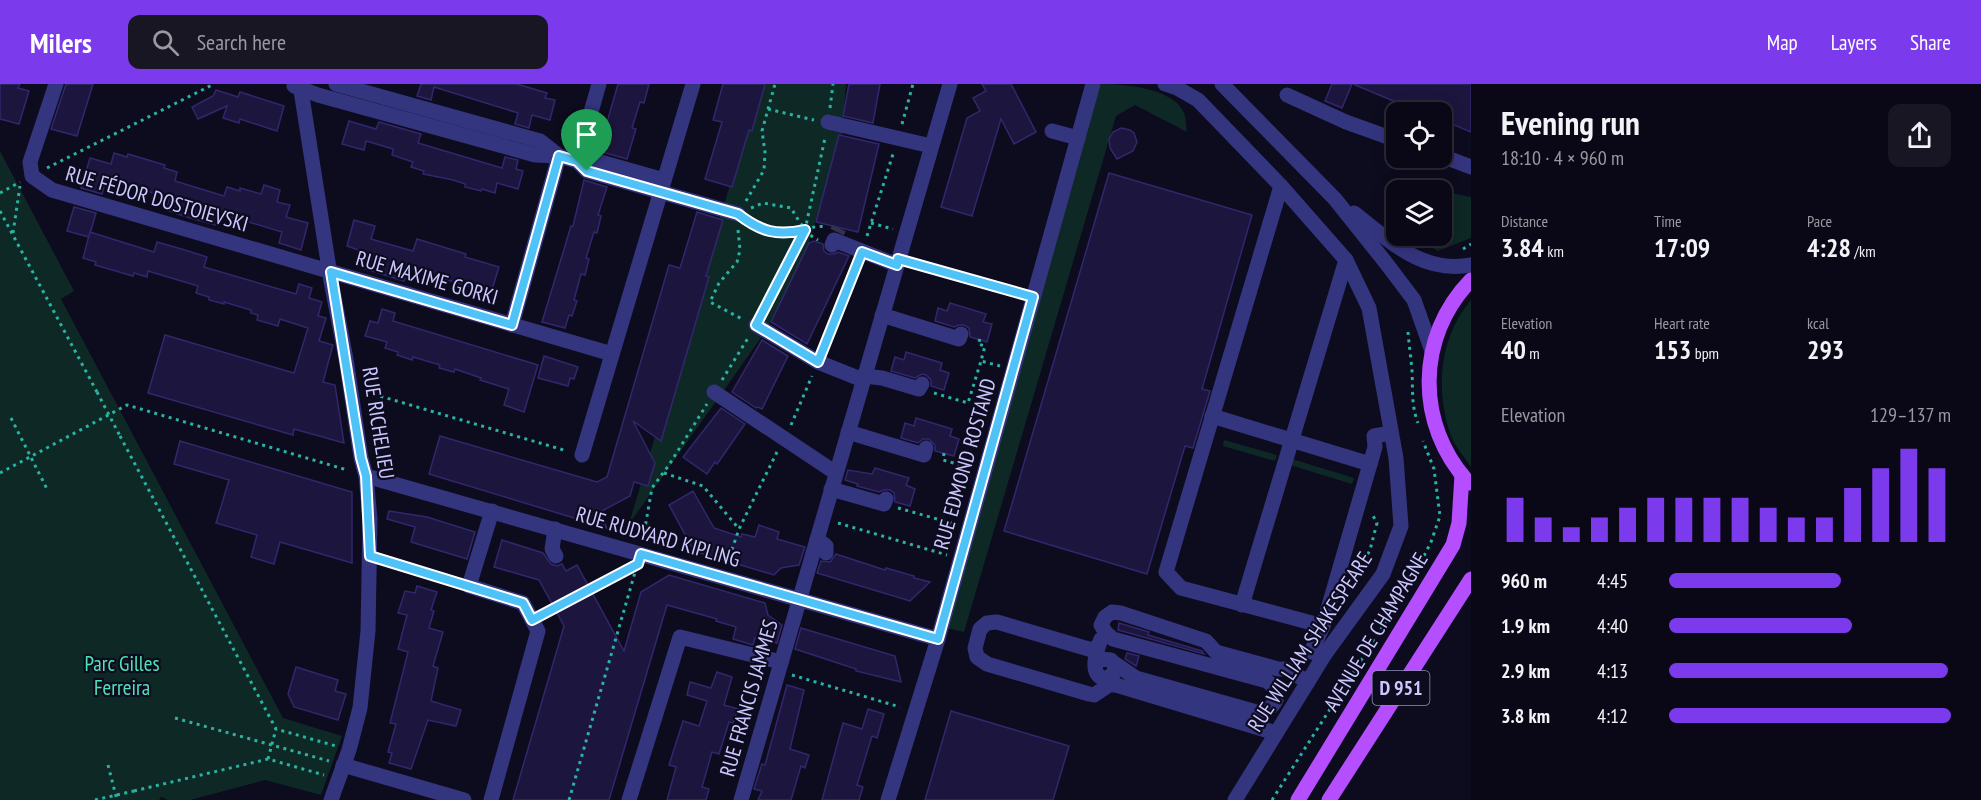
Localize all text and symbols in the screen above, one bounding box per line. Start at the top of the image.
search box [128,15,548,69]
text: Milers [30,24,92,61]
icon: search [149,26,182,59]
text: Search here [197,28,286,56]
text: Map [1767,29,1798,56]
text: Layers [1831,29,1877,56]
text: Share [1910,29,1951,56]
text: Evening run [1501,101,1640,144]
map controls [1386,102,1452,246]
button: locate [1386,102,1452,168]
button: share [1888,104,1951,167]
pin [561,109,612,171]
icon: arrive [570,118,603,151]
text: 18:10 · 4 × 960 m [1501,145,1624,171]
street label: RUE FÉDOR DOSTOIEVSKI [63,160,252,238]
button: layers [1386,180,1452,246]
text: Distance [1501,211,1548,231]
text: Time [1654,211,1682,231]
text: Pace [1807,211,1832,231]
text: 3.84 [1501,231,1544,264]
text: 17:09 [1654,231,1710,264]
text: 4:28 [1807,231,1851,264]
text: km [1544,241,1564,261]
text: /km [1851,241,1876,261]
street label: RUE MAXIME GORKI [353,244,501,311]
text: Elevation [1501,313,1552,333]
text: Heart rate [1654,313,1710,333]
text: kcal [1807,313,1829,333]
text: 40 [1501,333,1526,366]
text: 153 [1654,333,1691,366]
text: 293 [1807,333,1844,366]
text: m [1526,343,1540,363]
text: bpm [1691,343,1719,363]
street label: RUE RICHELIEU [356,365,401,481]
street label: RUE EDMOND ROSTAND [927,375,1002,553]
text: Elevation [1501,402,1565,428]
text: 129–137 m [1870,402,1951,428]
street label: RUE RUDYARD KIPLING [573,500,743,573]
street label: RUE WILLIAM SHAKESPEARE [1241,547,1378,737]
street label: AVENUE DE CHAMPAGNE [1317,547,1434,716]
text: 960 m [1501,568,1547,594]
text: 4:45 [1597,568,1628,594]
text: 1.9 km [1501,613,1550,639]
text: 4:40 [1597,613,1628,639]
street label: RUE FRANCIS JAMMES [713,616,784,779]
park label: Parc Gilles Ferreira [84,650,160,701]
text: 2.9 km [1501,658,1550,684]
text: 4:13 [1597,658,1628,684]
road number: D 951 [1372,671,1430,705]
text: 3.8 km [1501,703,1550,729]
text: 4:12 [1597,703,1628,729]

